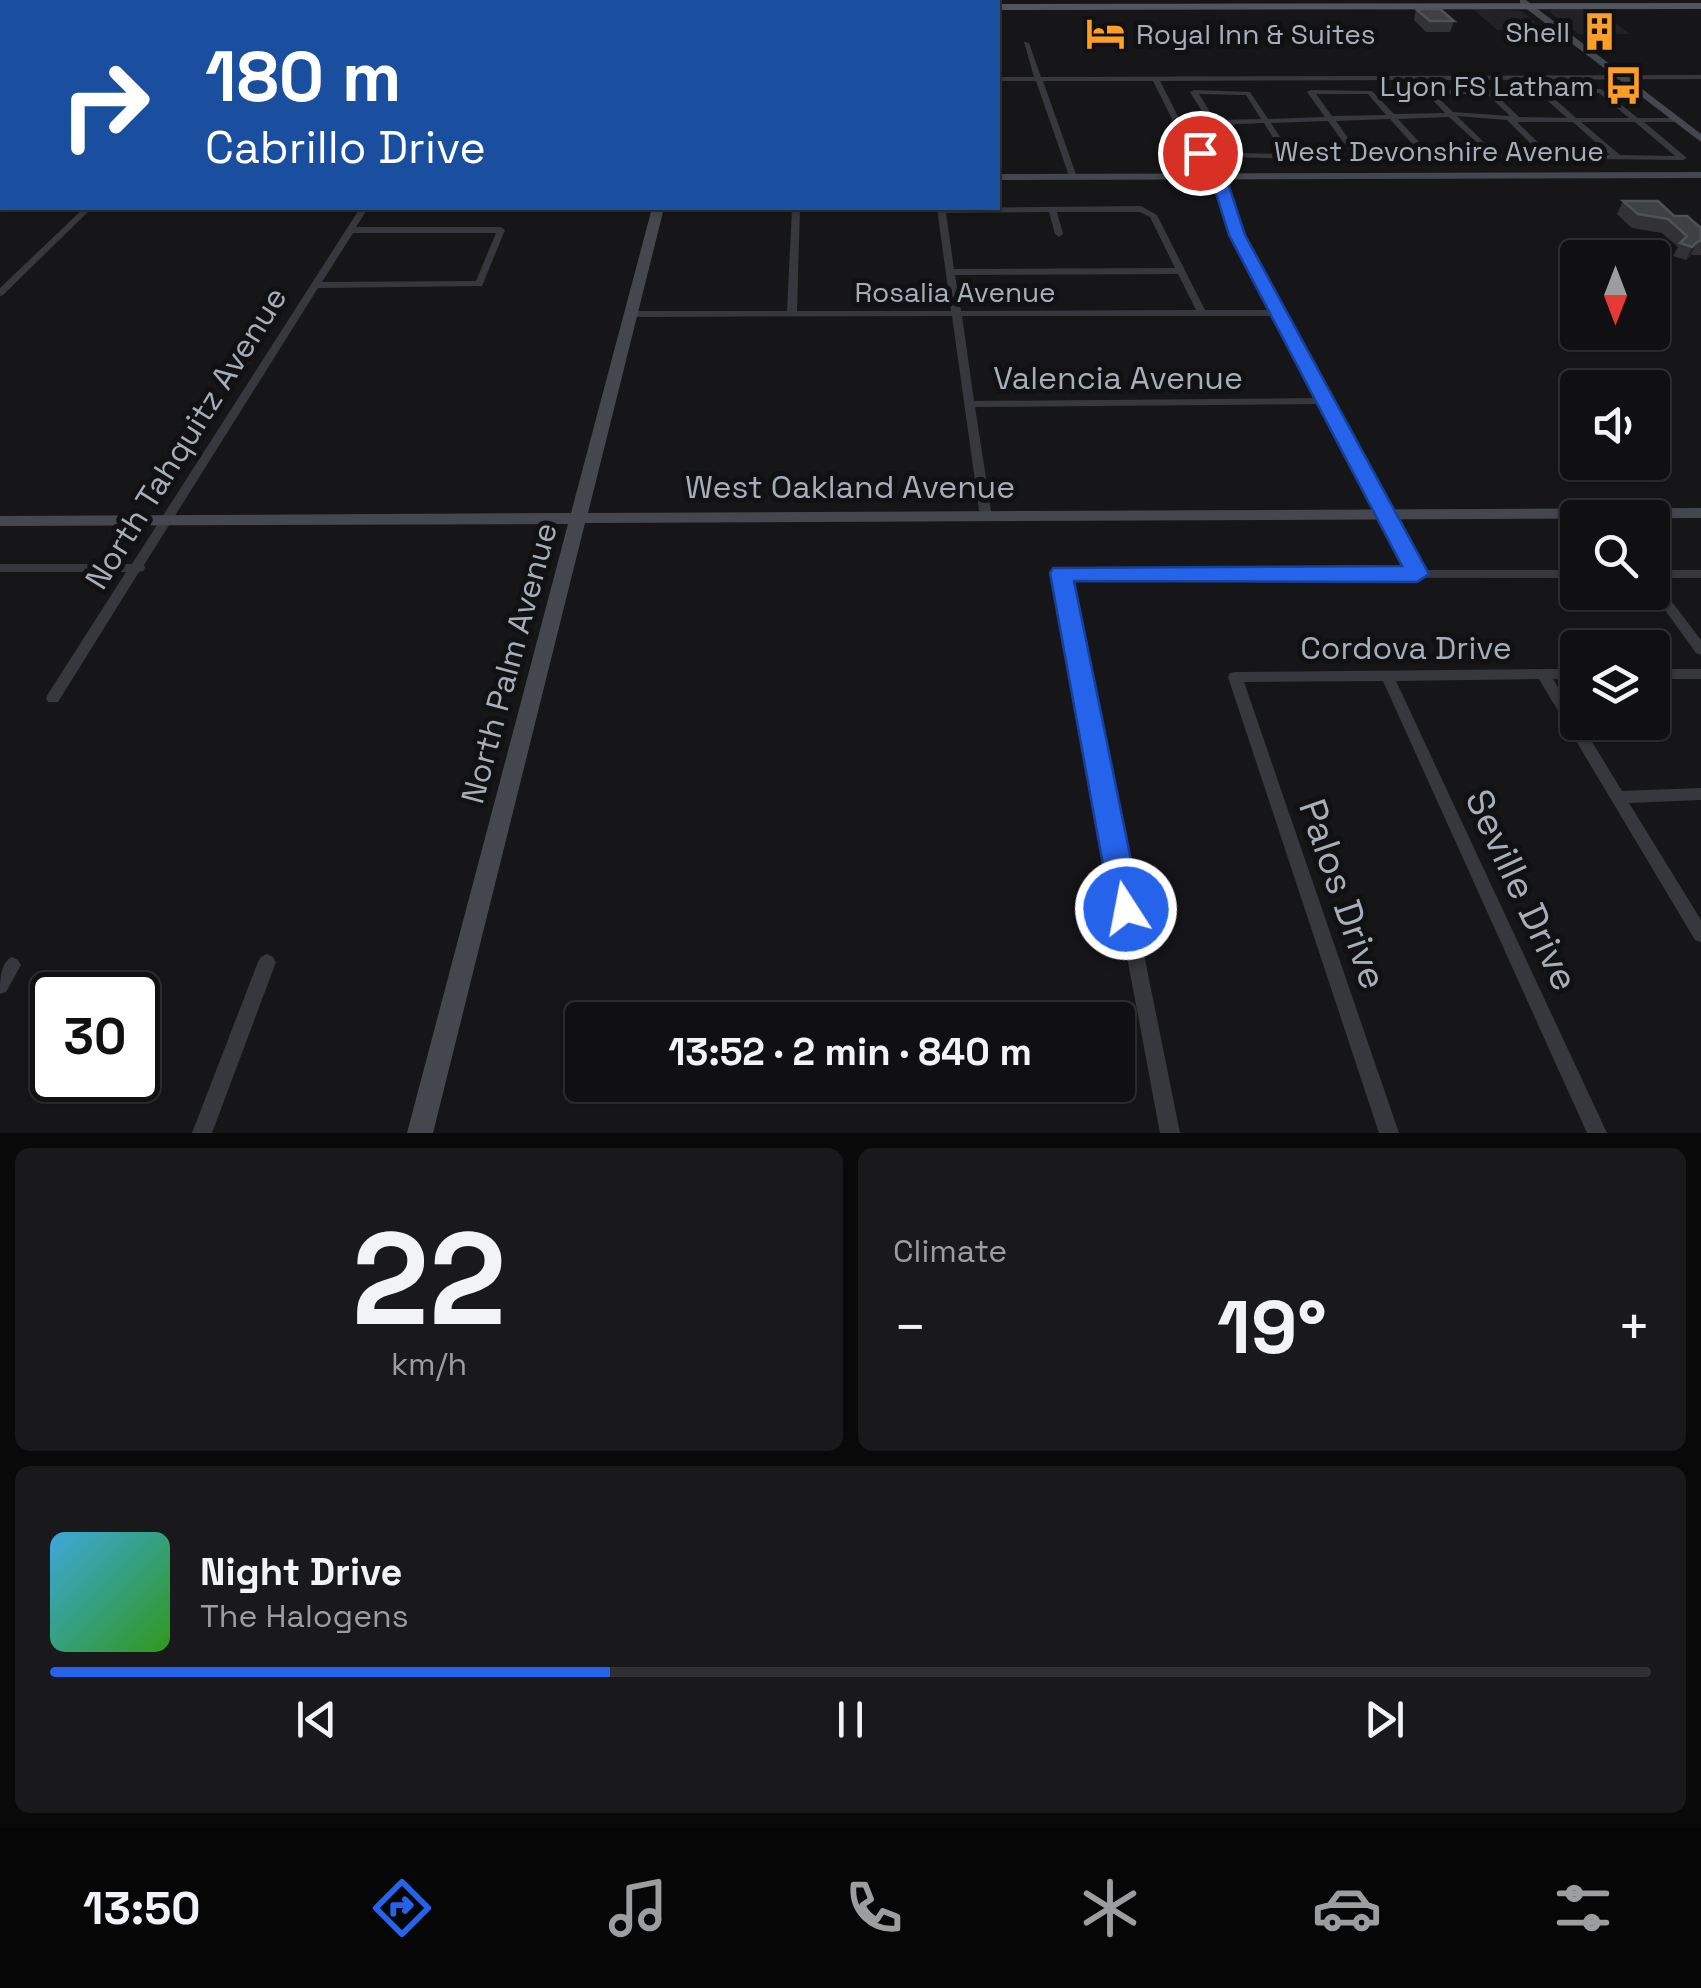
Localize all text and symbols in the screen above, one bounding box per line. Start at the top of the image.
building icon: Shell [1579,11,1621,53]
hotel icon: Royal Inn & Suites [1085,13,1127,55]
place label: Shell [1505,14,1570,50]
place label: Royal Inn & Suites [1136,16,1376,52]
text: 180 m [205,32,402,121]
icon: right [40,40,170,170]
bus stop icon: Lyon FS Latham [1603,65,1645,107]
place label: Lyon FS Latham [1380,68,1594,104]
pin [1158,111,1243,196]
text: Cabrillo Drive [205,119,486,176]
icon: arrive [1173,126,1228,181]
street label: West Devonshire Avenue [1274,133,1604,169]
north arrow [1560,240,1670,350]
map controls [1560,240,1670,740]
street label: Rosalia Avenue [854,274,1056,310]
street label: North Tahquitz Avenue [77,279,295,597]
street label: Valencia Avenue [993,358,1243,398]
button: sound [1560,370,1670,480]
street label: West Oakland Avenue [685,467,1015,507]
button: search [1560,500,1670,610]
street label: North Palm Avenue [452,518,566,808]
street label: Cordova Drive [1300,628,1512,668]
button: layers [1560,630,1670,740]
street label: Seville Drive [1454,782,1590,998]
street label: Palos Drive [1288,793,1398,995]
position arrow [1074,857,1178,961]
speed limit sign: 30 [30,972,160,1102]
text: 13:52 · 2 min · 840 m [668,1028,1032,1076]
text: 22 [352,1196,506,1362]
text: Climate [893,1231,1007,1271]
text: 19° [1217,1279,1327,1375]
text: − [893,1292,927,1362]
text: + [1617,1292,1651,1362]
text: km/h [391,1344,467,1384]
text: Night Drive [200,1548,402,1596]
text: The Halogens [200,1596,409,1636]
icon: previous [289,1692,344,1747]
icon: pause [823,1692,878,1747]
icon: next [1357,1692,1412,1747]
icon: directions [367,1873,437,1943]
icon: music [603,1873,673,1943]
icon: phone [839,1873,909,1943]
icon: climate [1075,1873,1145,1943]
icon: car [1312,1873,1382,1943]
icon: filters [1548,1873,1618,1943]
text: 13:50 [83,1880,200,1937]

